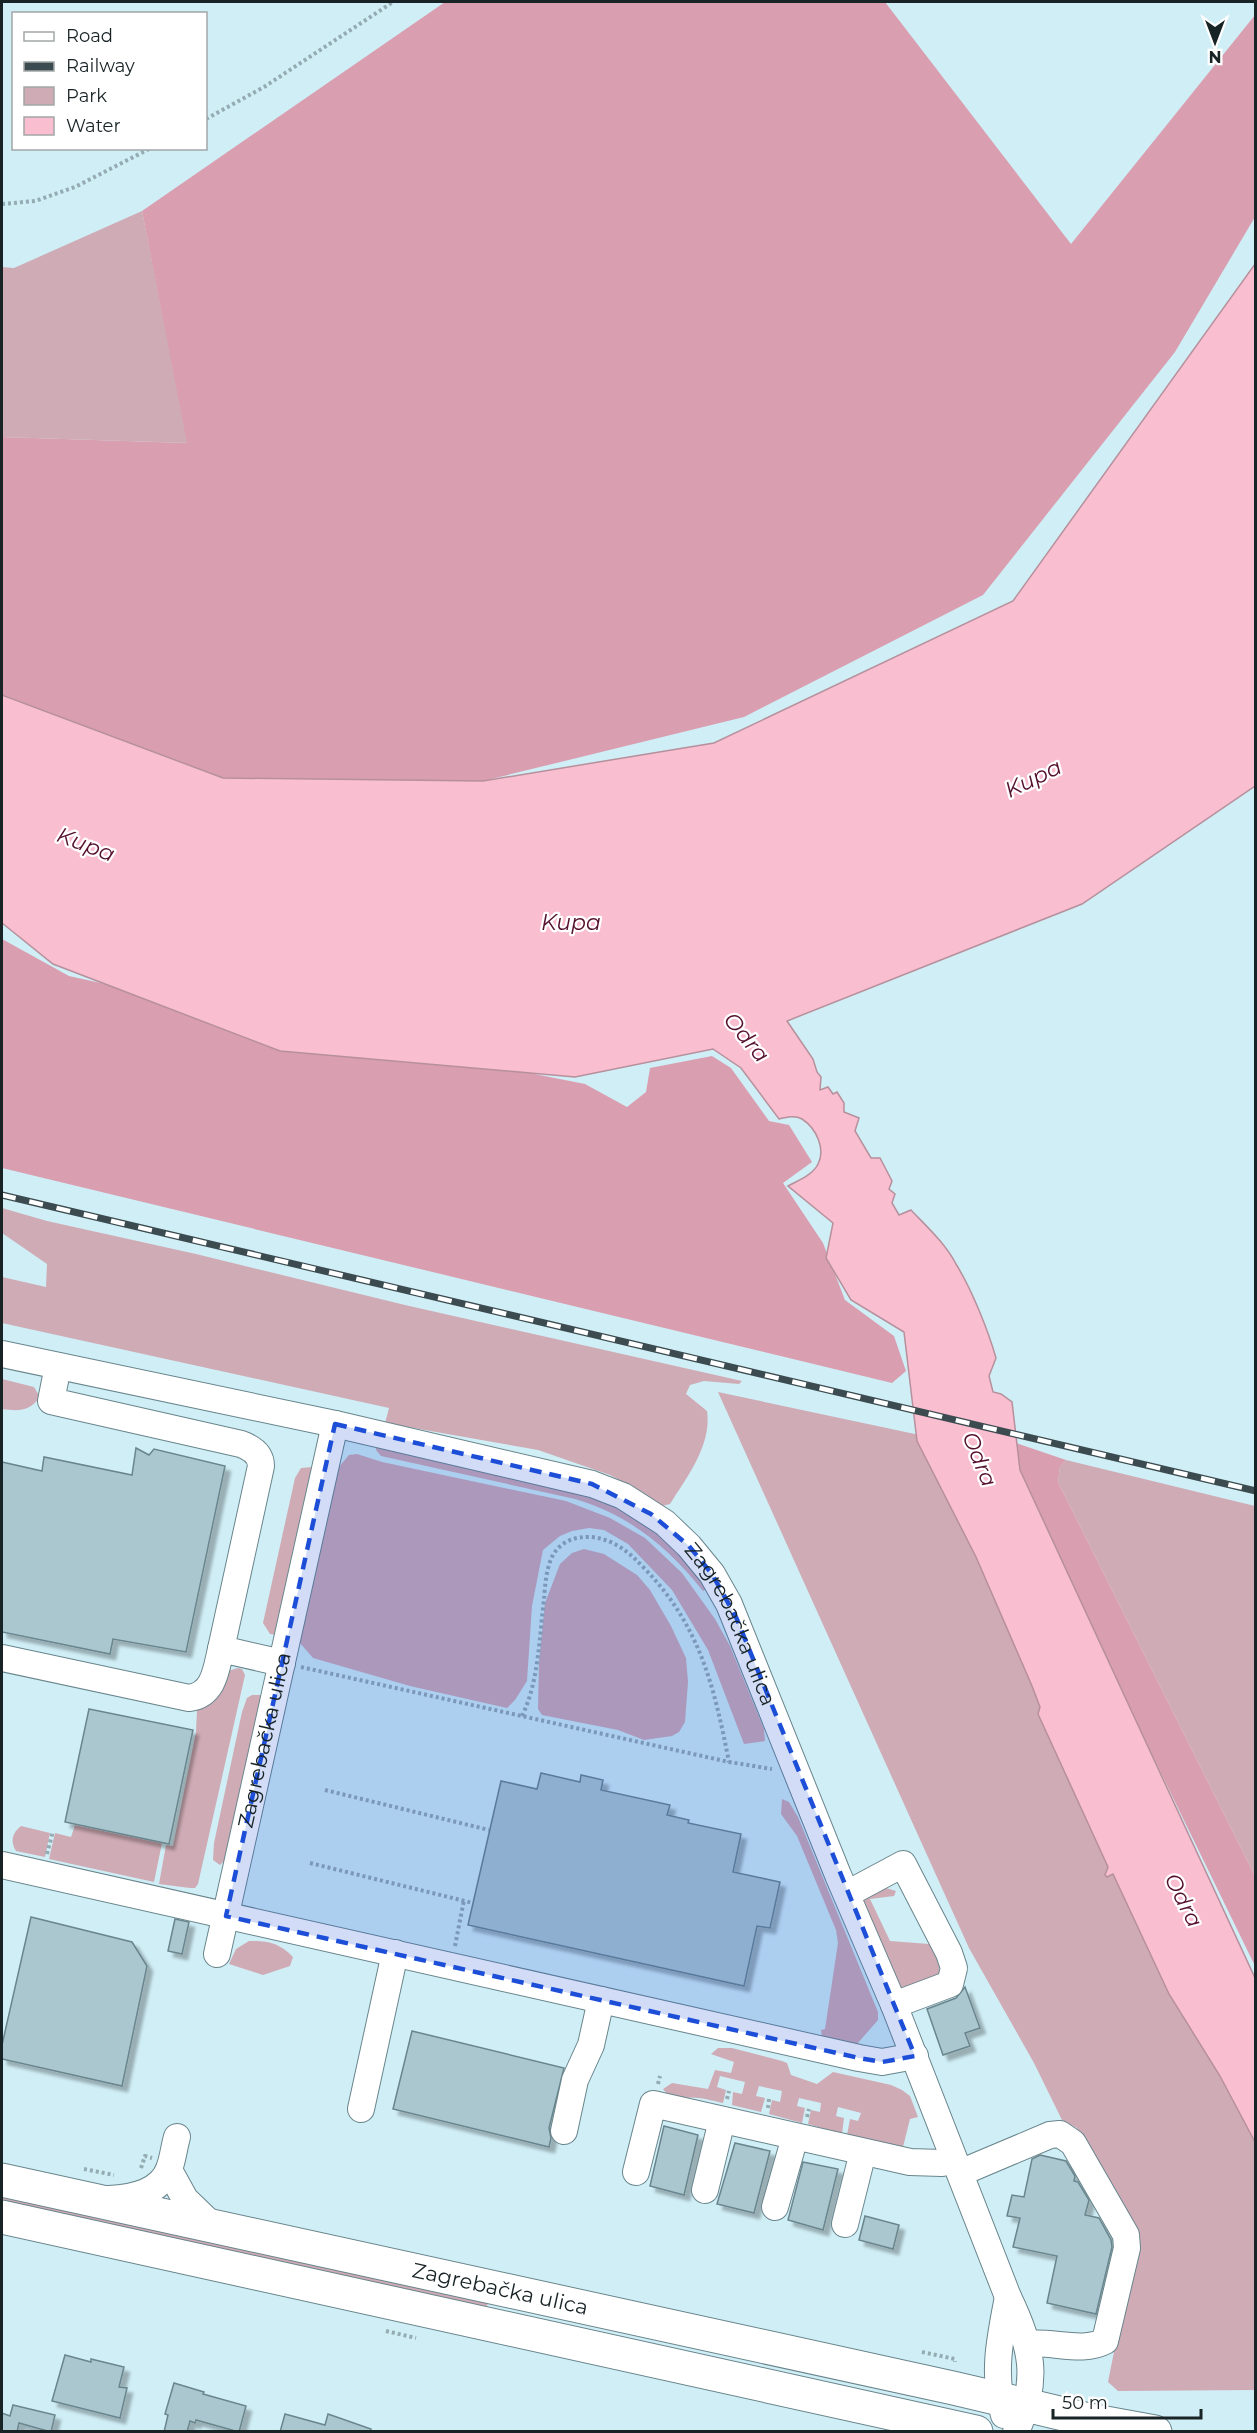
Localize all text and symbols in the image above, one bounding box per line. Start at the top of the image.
legend [12,12,207,150]
north arrow [1185,12,1245,72]
text: Road [66,25,113,47]
text: N [1209,47,1221,66]
text: Railway [66,55,135,77]
text: Park [66,85,107,107]
text: Water [66,115,121,137]
water label: Kupa [1000,753,1066,804]
water label: Kupa [53,821,119,868]
water label: Kupa [541,909,601,936]
water label: Odra [718,1007,775,1068]
water label: Odra [956,1428,1003,1491]
street label: Zagrebačka ulica [680,1537,782,1709]
street label: Zagrebačka ulica [232,1650,296,1830]
water label: Odra [1159,1869,1208,1932]
street label: Zagrebačka ulica [410,2257,591,2320]
scale bar [1053,2382,1202,2420]
text: 50 m [1062,2392,1108,2414]

